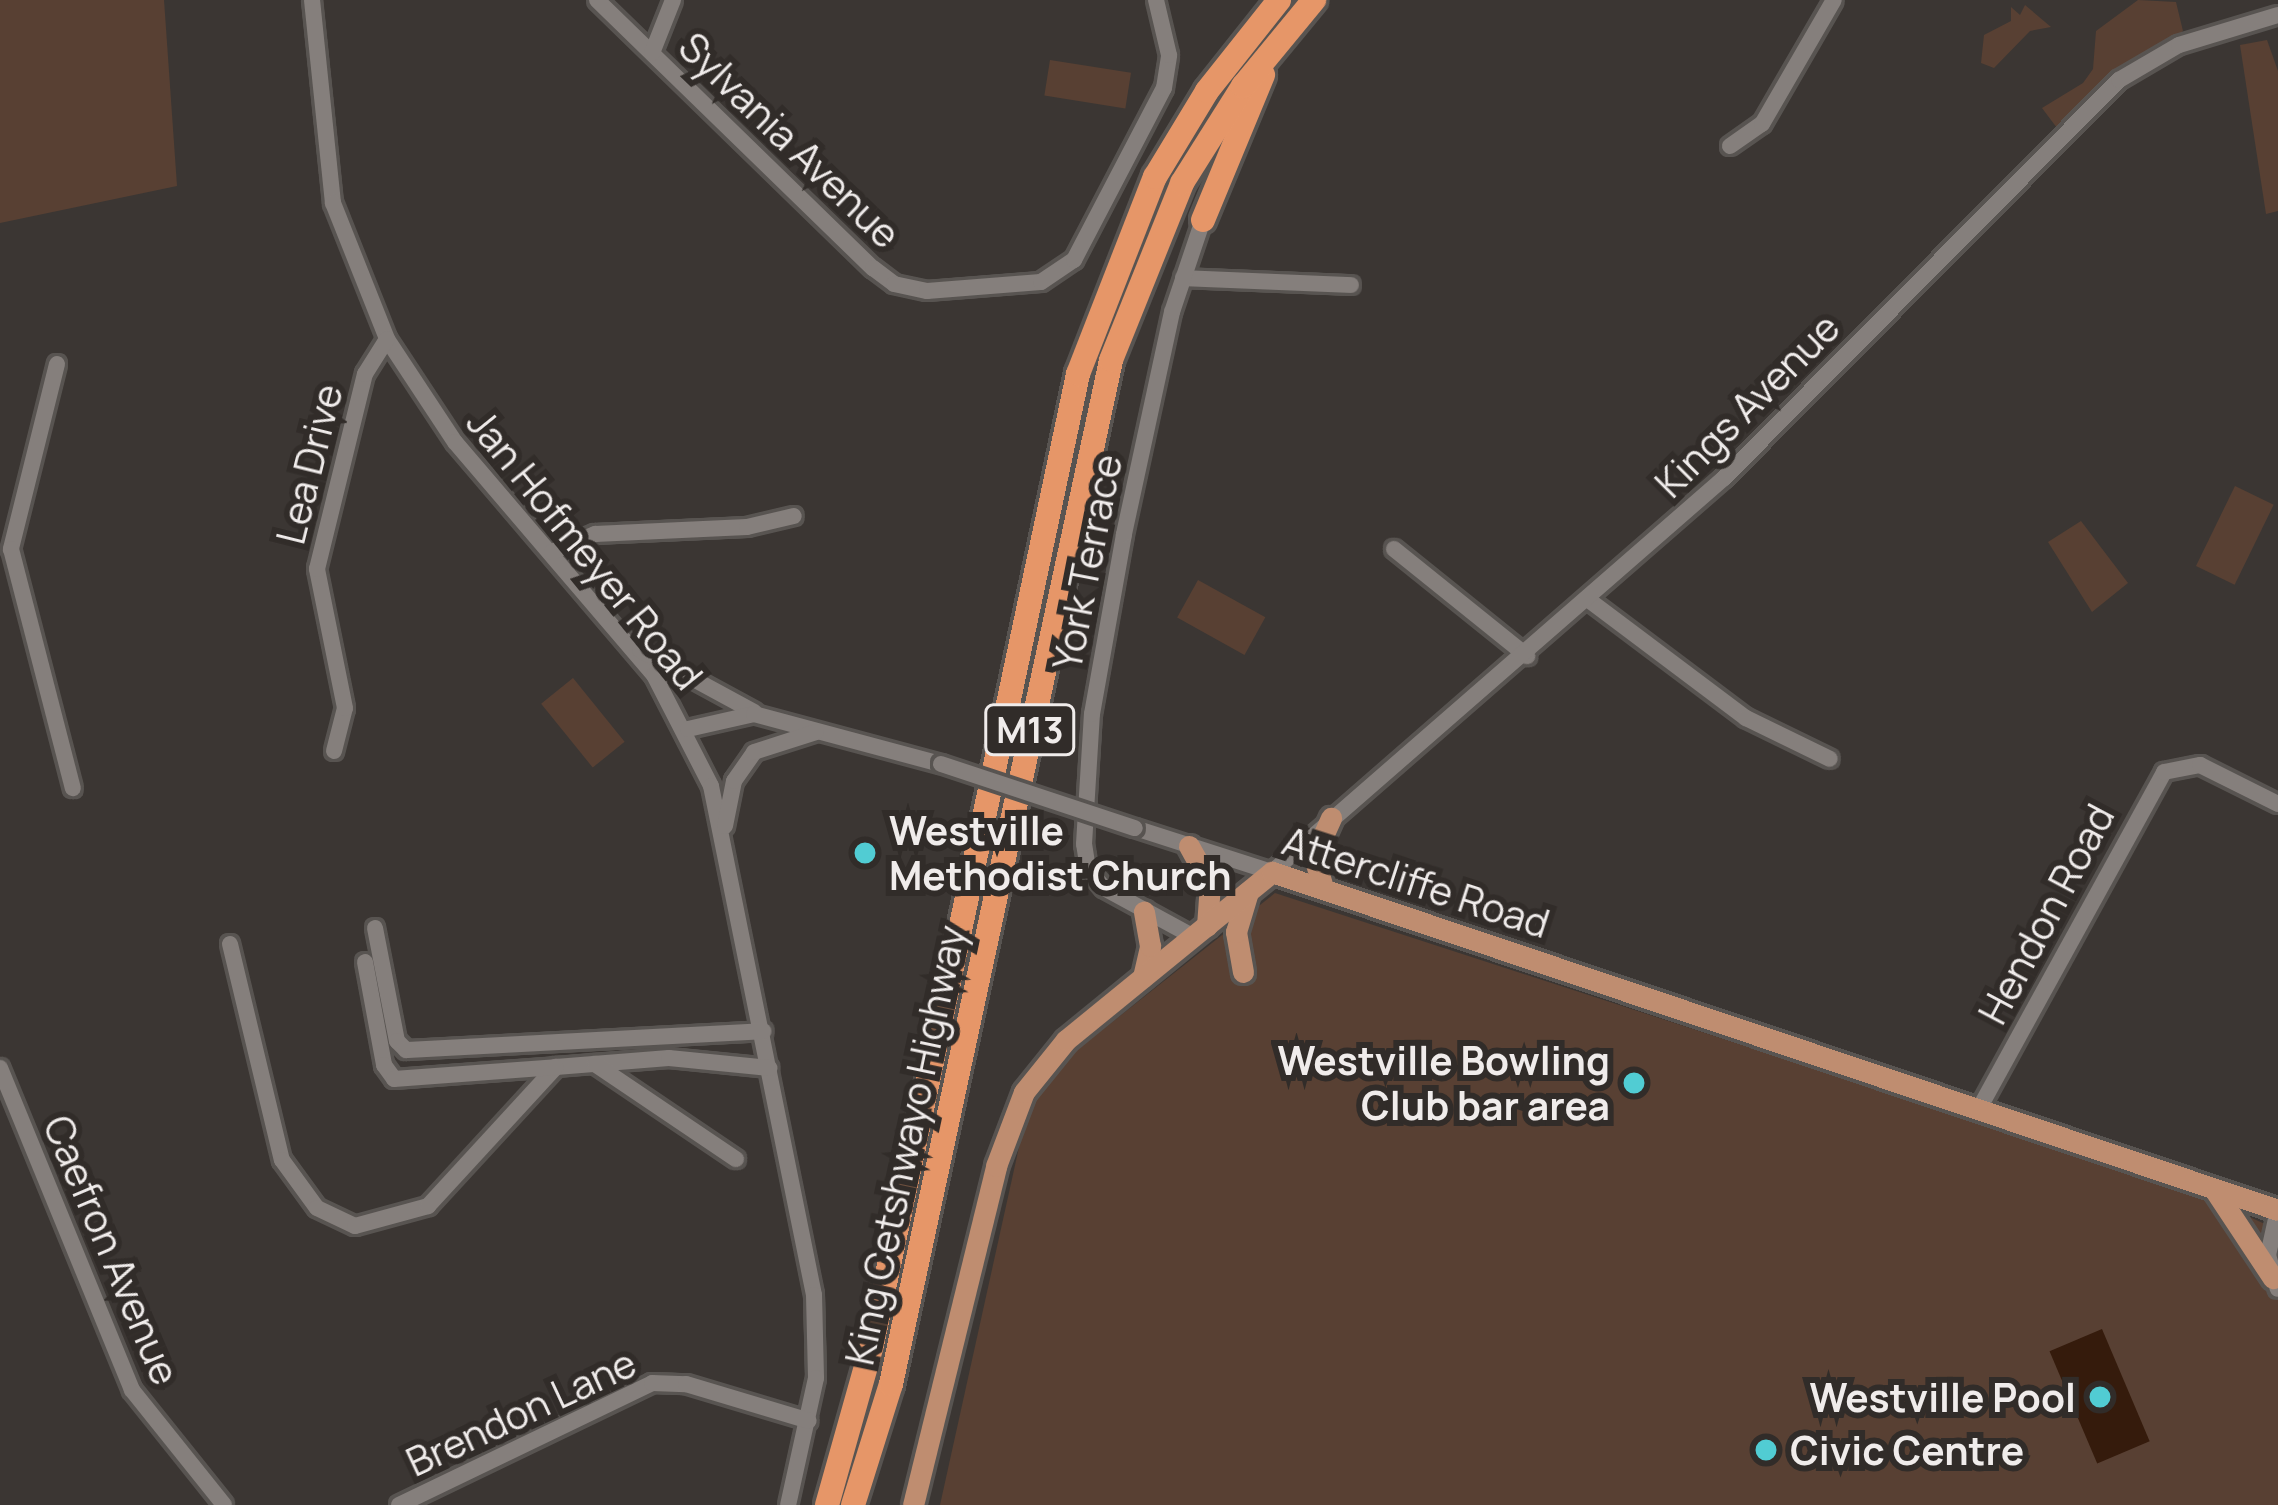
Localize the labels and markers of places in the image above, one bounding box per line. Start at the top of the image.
place label: Westville Methodist Church [889,808,1232,899]
marker: Westville Methodist Church [852,840,878,866]
place label: Westville Bowling Club bar area [1278,1038,1610,1129]
marker: Westville Bowling Club bar area [1621,1070,1647,1096]
place label: Westville Pool [1809,1374,2076,1420]
marker: Westville Pool [2087,1384,2113,1410]
place label: Civic Centre [1790,1427,2024,1473]
marker: Civic Centre [1753,1437,1779,1463]

